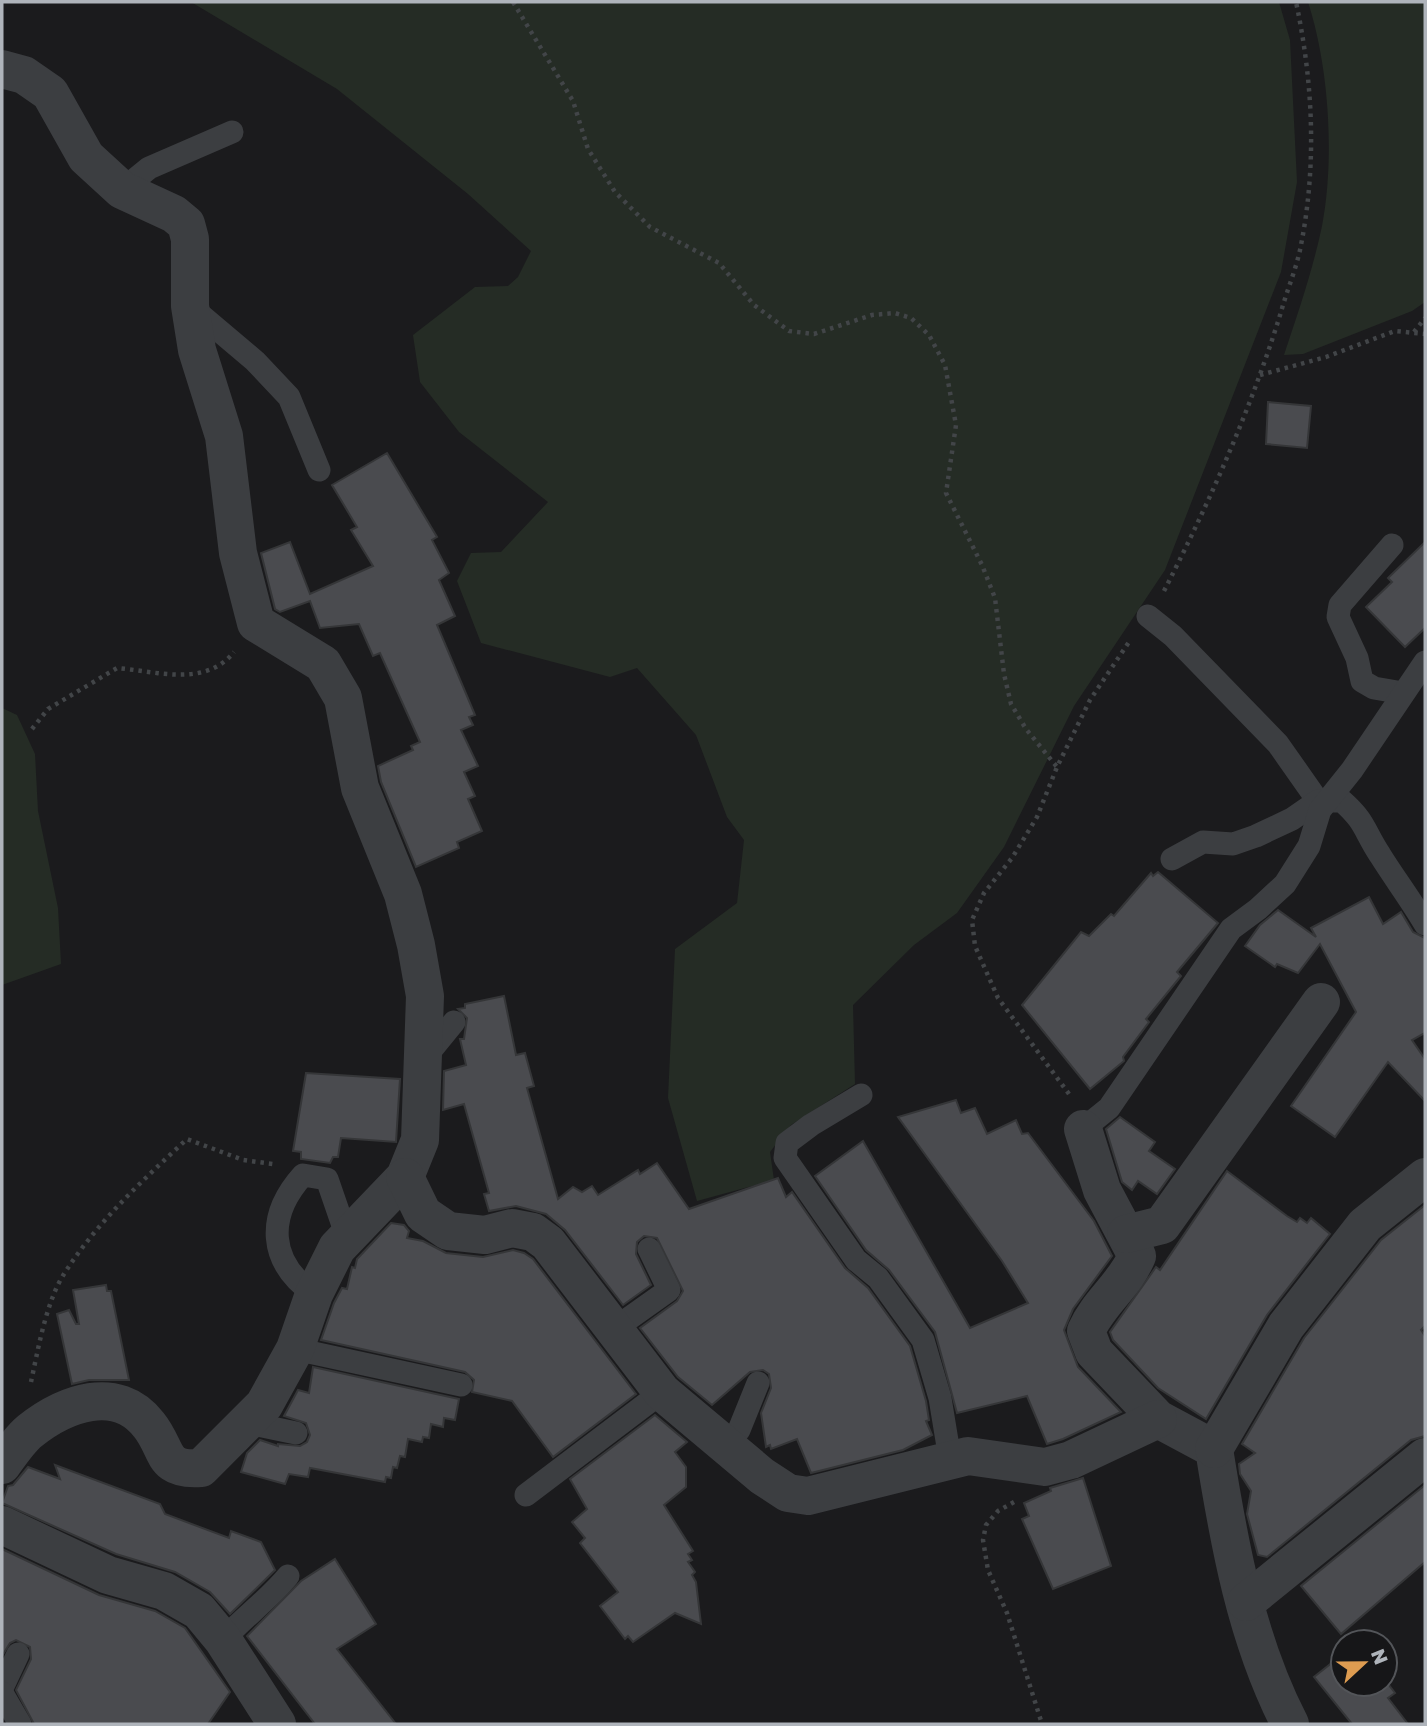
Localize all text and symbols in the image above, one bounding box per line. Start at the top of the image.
north arrow [1329,1628,1399,1698]
text: N [1367,1645,1394,1667]

